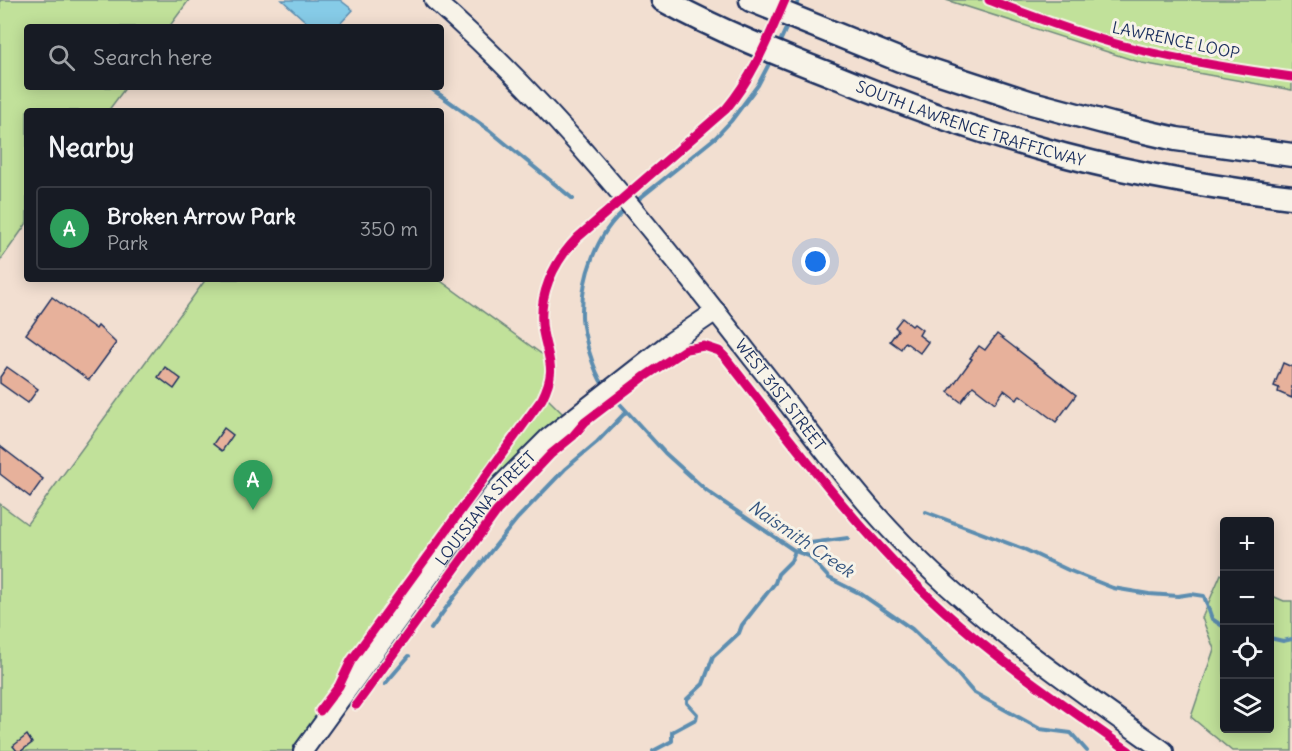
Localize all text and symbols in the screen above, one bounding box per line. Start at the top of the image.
street label: LAWRENCE LOOP [1110,17,1242,63]
search box [24,24,444,90]
icon: search [45,41,78,74]
text: Search here [93,43,212,71]
street label: SOUTH LAWRENCE TRAFFICWAY [853,76,1087,170]
text: Nearby [48,131,134,164]
text: Broken Arrow Park [107,202,296,230]
text: A [63,216,76,241]
text: 350 m [360,216,418,241]
text: Park [107,230,148,255]
your location [801,247,830,276]
street label: WEST 31ST STREET [731,335,830,454]
street label: LOUISIANA STREET [431,447,539,569]
pin: A [234,460,272,510]
water label: Naismith Creek [744,495,860,583]
map controls [1220,517,1274,733]
button: + [1220,517,1274,571]
button: − [1220,571,1274,625]
button: locate [1220,625,1274,679]
button: layers [1220,679,1274,733]

